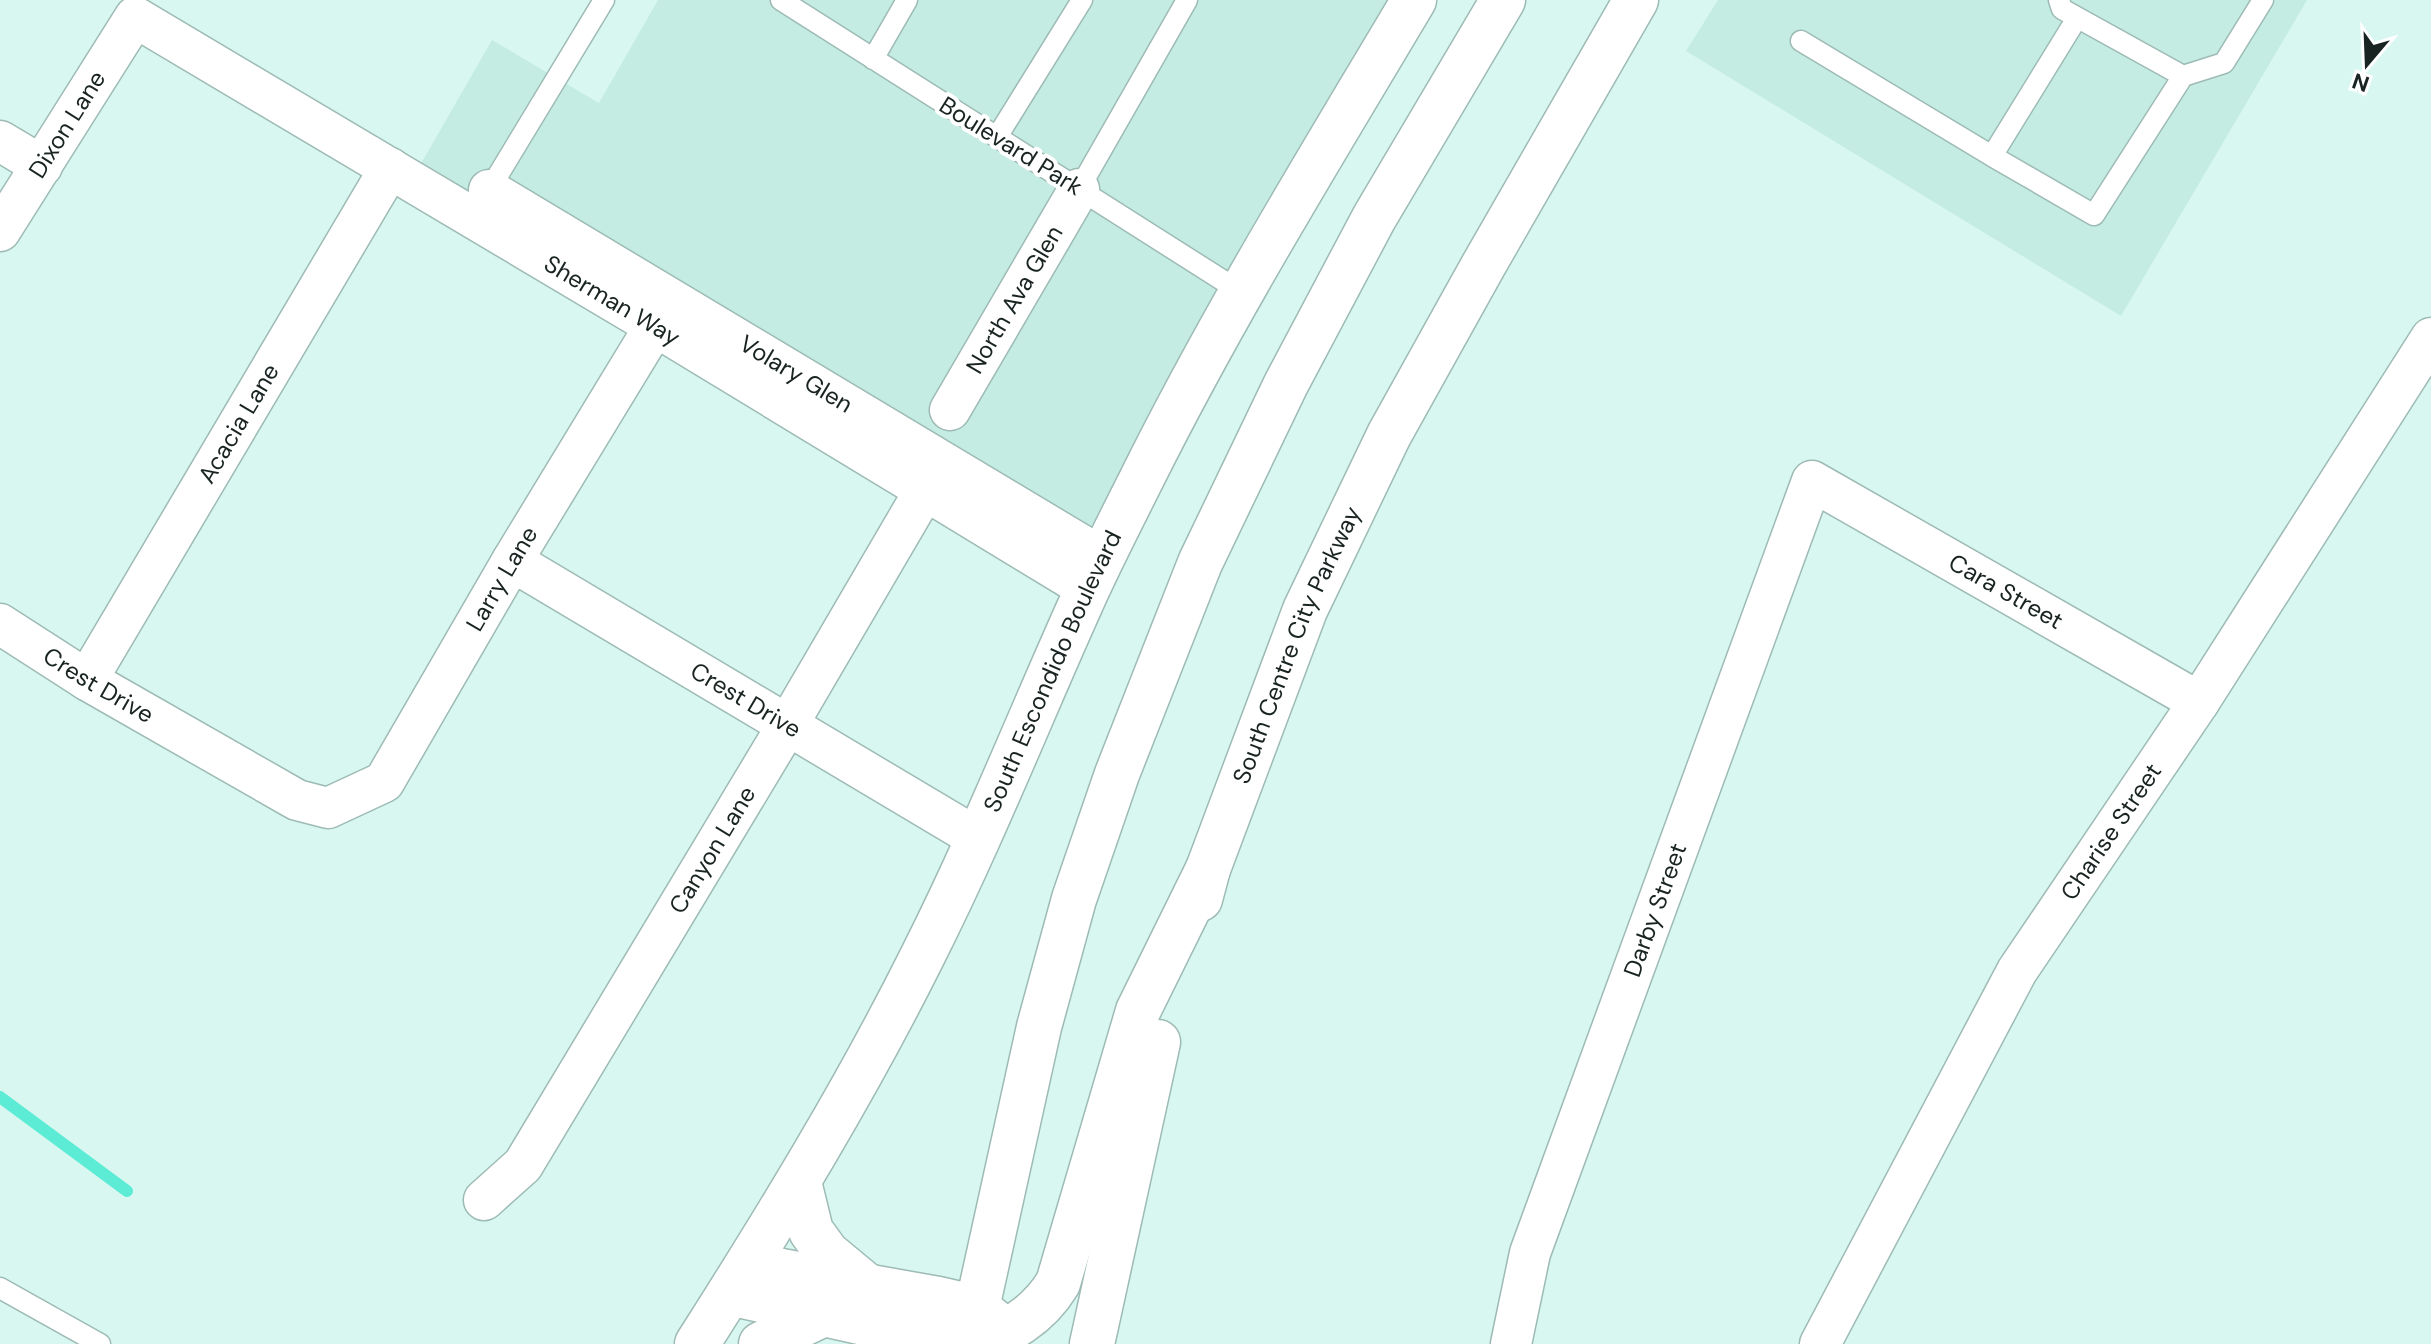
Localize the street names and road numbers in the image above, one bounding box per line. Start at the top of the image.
street label: Dixon Lane [21,65,112,184]
street label: Boulevard Park [934,89,1089,202]
street label: North Ava Glen [959,219,1069,379]
street label: Sherman Way [539,248,686,353]
street label: Volary Glen [734,328,859,419]
street label: Acacia Lane [191,358,286,489]
street label: South Centre City Parkway [1225,501,1368,788]
street label: Larry Lane [459,520,544,637]
street label: South Escondido Boulevard [976,525,1128,817]
street label: Cara Street [1943,546,2069,636]
street label: Crest Drive [37,640,159,730]
street label: Crest Drive [685,655,807,745]
street label: Charise Street [2053,757,2168,906]
street label: Canyon Lane [662,780,762,919]
street label: Darby Street [1616,839,1693,981]

